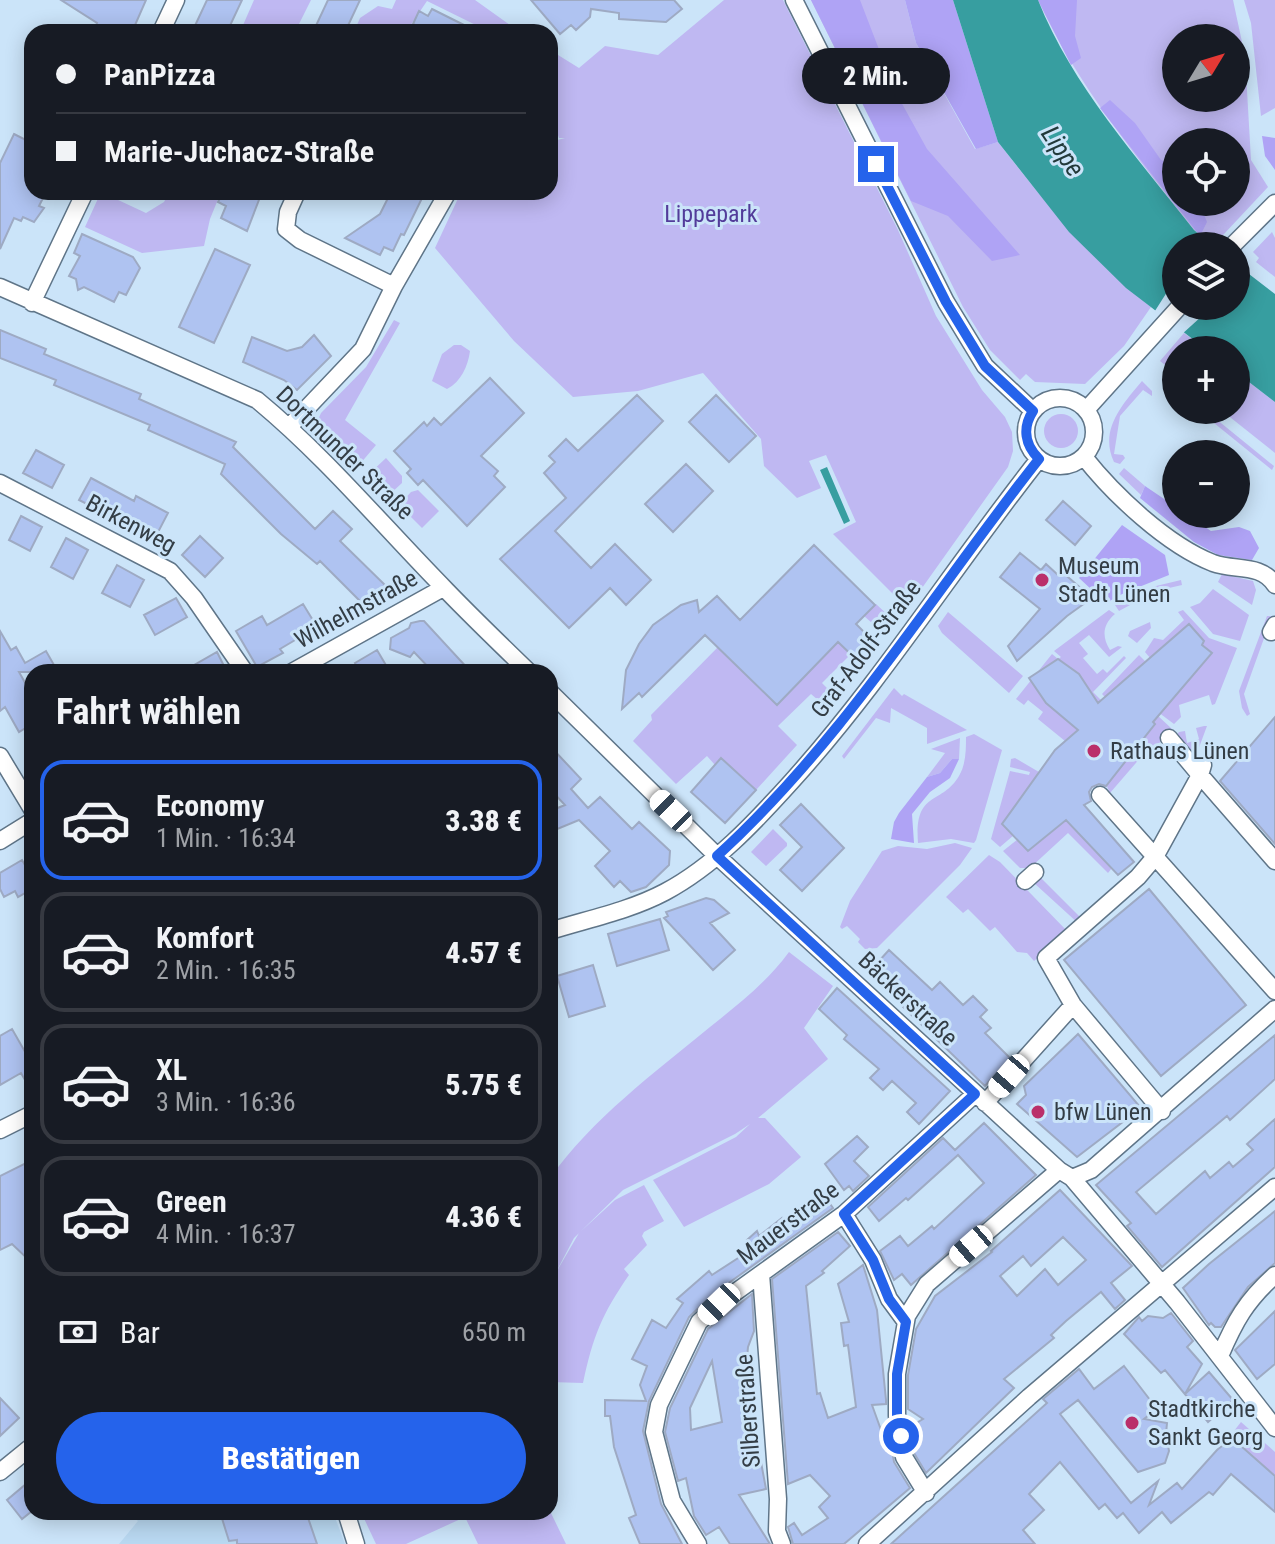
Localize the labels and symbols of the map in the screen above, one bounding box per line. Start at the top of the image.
north arrow [1162,24,1250,112]
callout: 2 Min. [802,48,950,104]
water label: Lippe [1035,120,1091,182]
route end [858,146,894,182]
park label: Lippepark [664,200,758,228]
street label: Dortmunder Straße [271,381,419,525]
street label: Birkenweg [81,489,181,559]
place label: Museum Stadt Lünen [1058,552,1171,608]
street label: Wilhelmstraße [290,564,422,654]
marker: Museum Stadt Lünen [1033,571,1051,589]
street label: Graf-Adolf-Straße [805,575,927,723]
place label: Rathaus Lünen [1110,737,1249,765]
marker: Rathaus Lünen [1085,742,1103,760]
car [645,786,697,836]
street label: Bäckerstraße [853,946,963,1052]
car [984,1050,1034,1102]
place label: bfw Lünen [1054,1098,1152,1126]
marker: bfw Lünen [1029,1103,1047,1121]
street label: Mauerstraße [732,1176,844,1270]
car [945,1221,997,1271]
car [693,1279,745,1329]
street label: Silberstraße [730,1353,766,1469]
place label: Stadtkirche Sankt Georg [1148,1395,1263,1451]
marker: Stadtkirche Sankt Georg [1123,1414,1141,1432]
route start [883,1418,919,1454]

